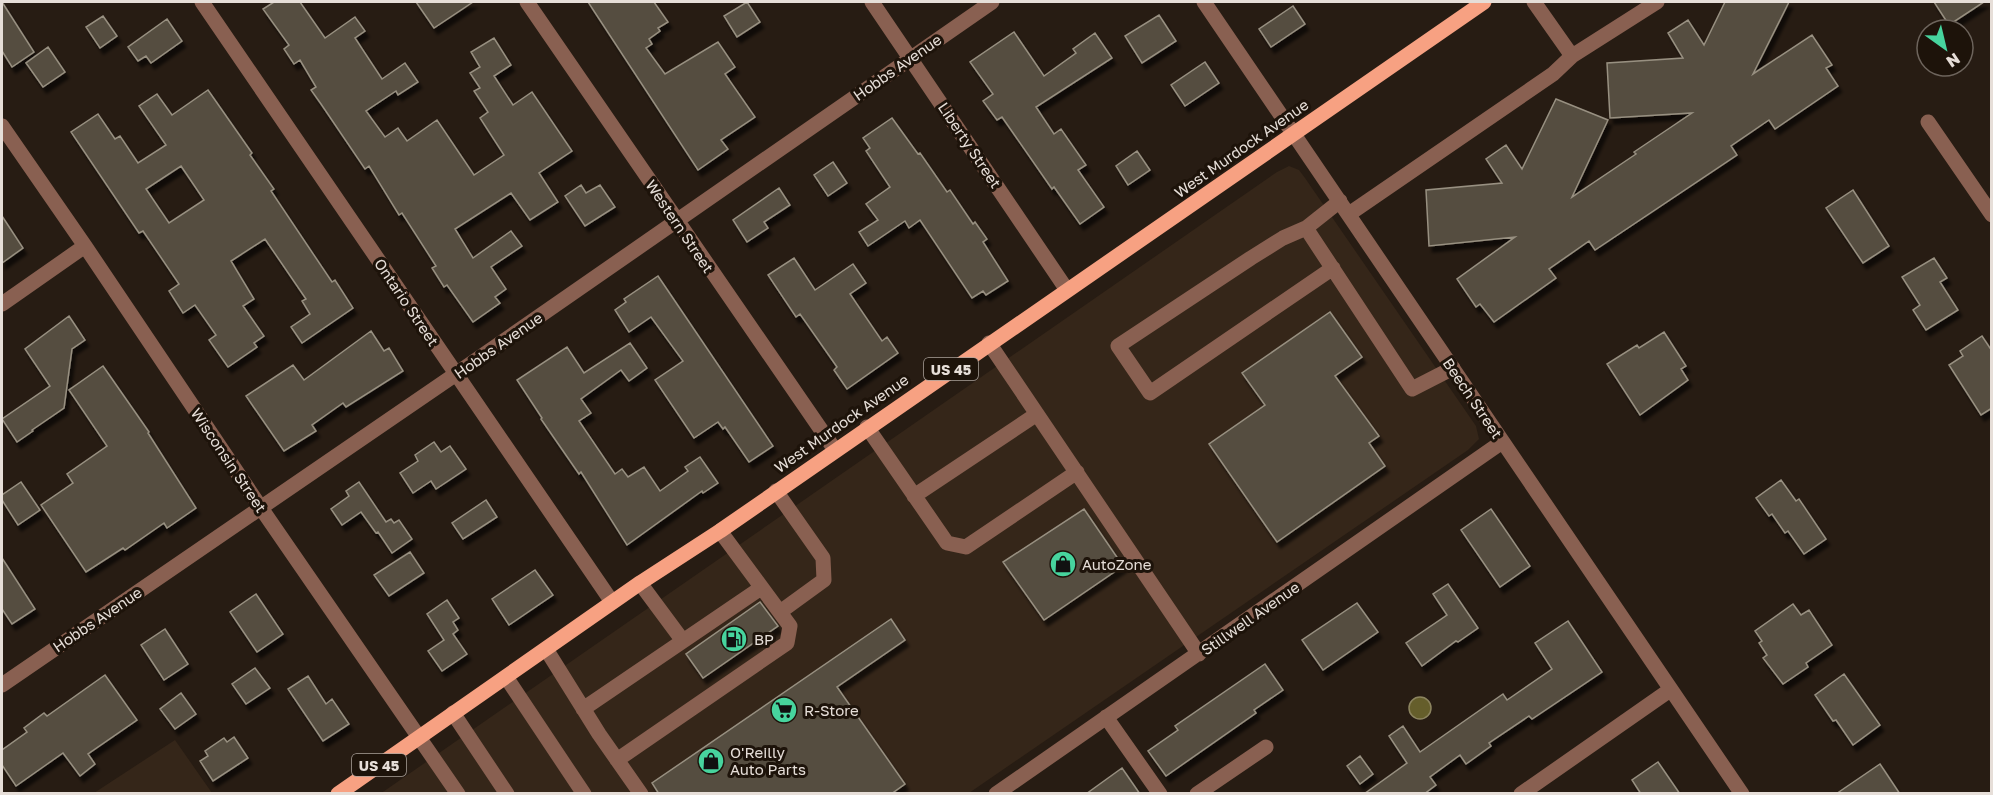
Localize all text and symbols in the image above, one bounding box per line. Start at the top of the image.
north arrow [1915,18,1975,78]
street label: Hobbs Avenue [849,30,945,104]
text: N [1943,49,1964,72]
street label: West Murdock Avenue [1171,95,1312,201]
street label: Liberty Street [935,99,1005,191]
street label: Western Street [642,176,718,276]
street label: Ontario Street [371,255,443,349]
street label: Hobbs Avenue [450,308,546,382]
street label: Beech Street [1440,354,1506,442]
road number: US 45 [924,358,978,380]
street label: West Murdock Avenue [771,370,912,476]
street label: Wisconsin Street [187,404,271,516]
shop icon: AutoZone [1048,549,1078,579]
place label: AutoZone [1082,555,1152,573]
street label: Stillwell Avenue [1197,577,1303,659]
street label: Hobbs Avenue [49,582,145,655]
fuel station icon: BP [719,624,749,654]
place label: BP [754,630,774,648]
supermarket icon: R-Store [769,695,799,725]
place label: R-Store [804,701,859,719]
place label: O'Reilly Auto Parts [730,743,806,778]
shop icon: O'Reilly Auto Parts [696,746,726,776]
road number: US 45 [352,754,406,776]

